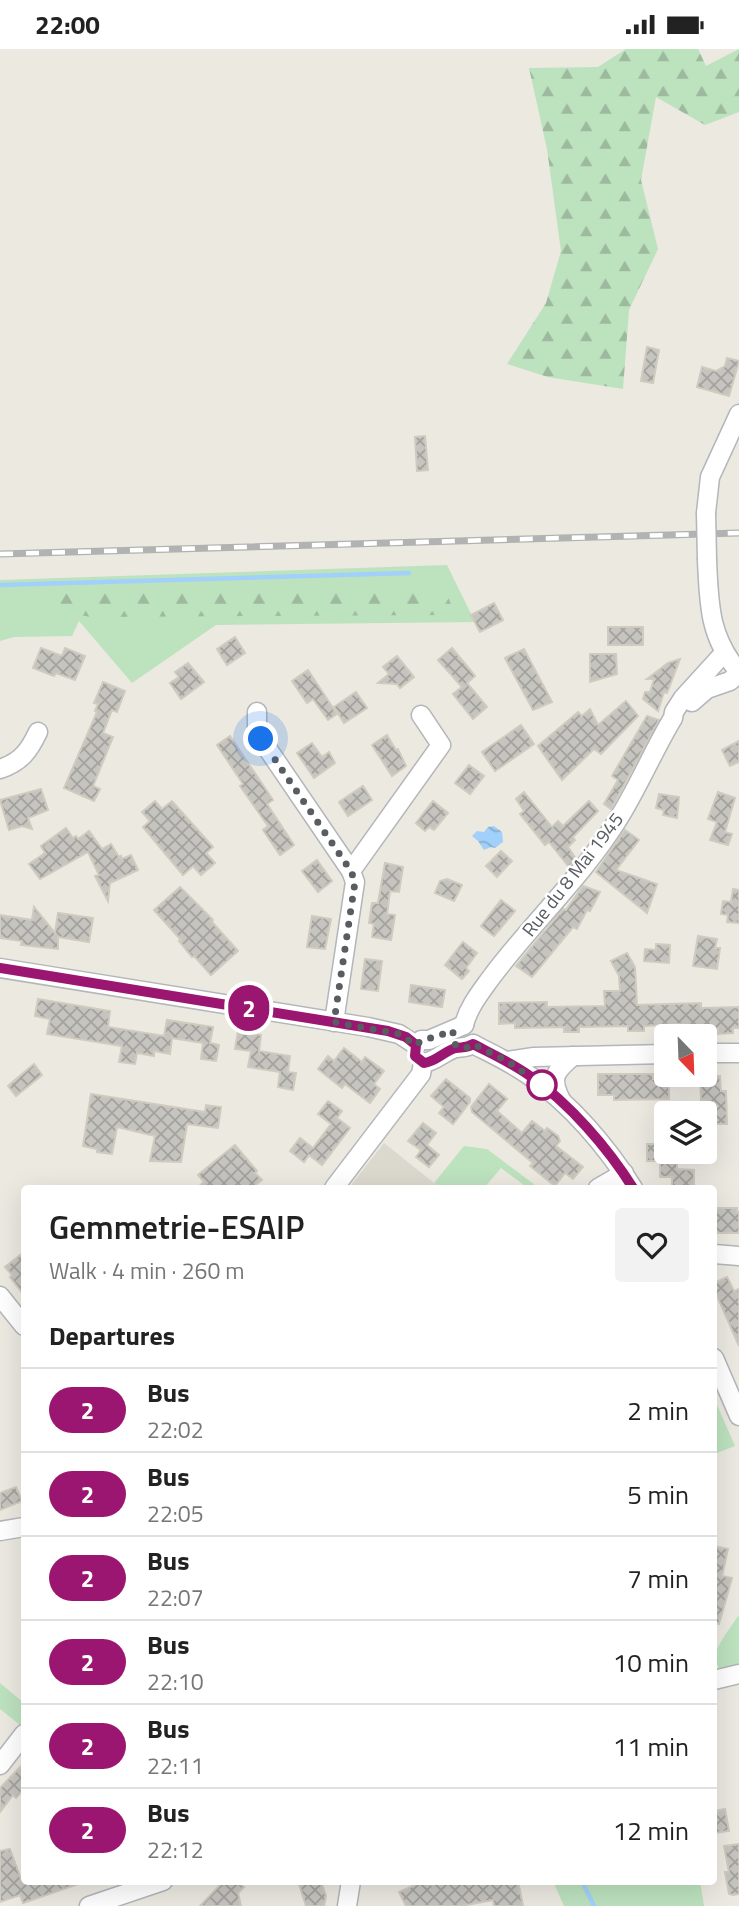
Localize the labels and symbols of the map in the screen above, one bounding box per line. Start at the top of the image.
your location [243,721,278,756]
street label: Rue du 8 Mai 1945 [514,806,630,942]
line badge: 2 [226,985,272,1031]
north arrow [654,1024,718,1087]
unlabelled marker [527,1070,557,1100]

